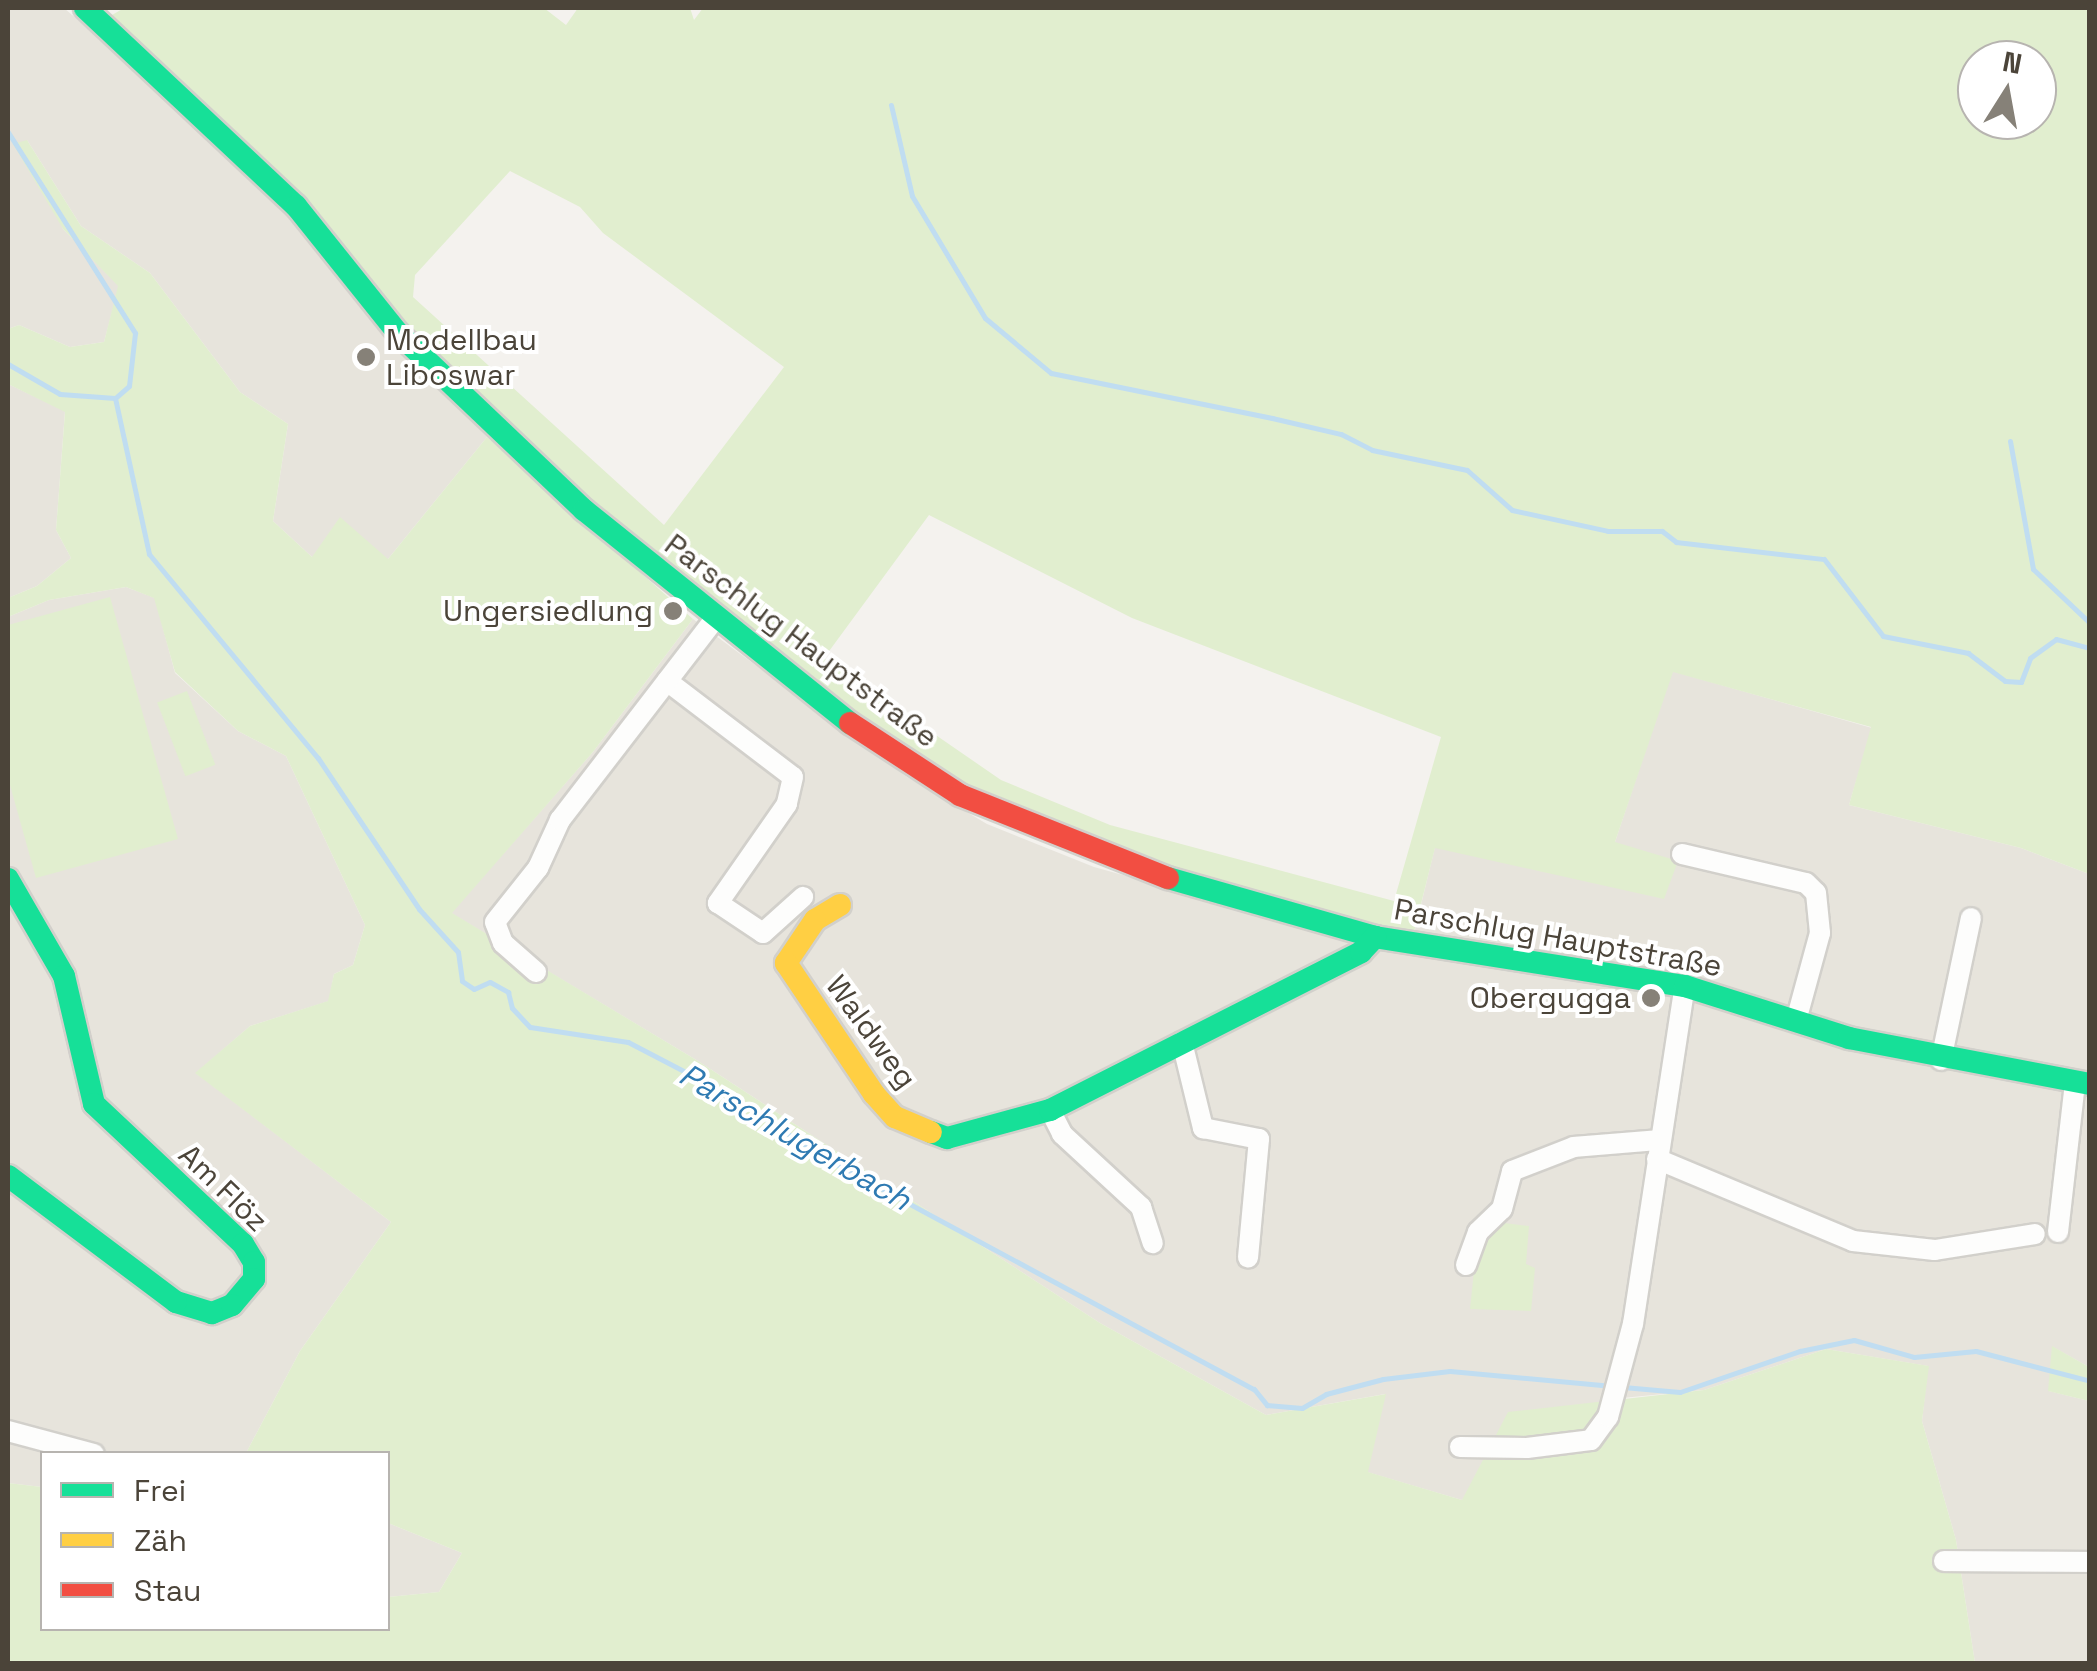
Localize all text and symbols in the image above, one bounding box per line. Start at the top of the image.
north arrow [1957,40,2057,140]
text: N [2000,43,2025,82]
place label: Modellbau Liboswar [386,322,537,392]
marker: Modellbau Liboswar [355,346,377,368]
street label: Parschlug Hauptstraße [658,527,944,755]
place label: Ungersiedlung [443,593,653,629]
marker: Ungersiedlung [662,600,684,622]
street label: Parschlug Hauptstraße [1391,891,1725,985]
street label: Waldweg [818,969,924,1095]
place label: Obergugga [1470,980,1631,1016]
marker: Obergugga [1640,987,1662,1009]
water label: Parschlugerbach [672,1055,918,1219]
street label: Am Flöz [171,1137,275,1239]
legend [40,1451,390,1631]
text: Frei [134,1471,186,1510]
text: Zäh [134,1521,187,1560]
text: Stau [134,1571,201,1610]

